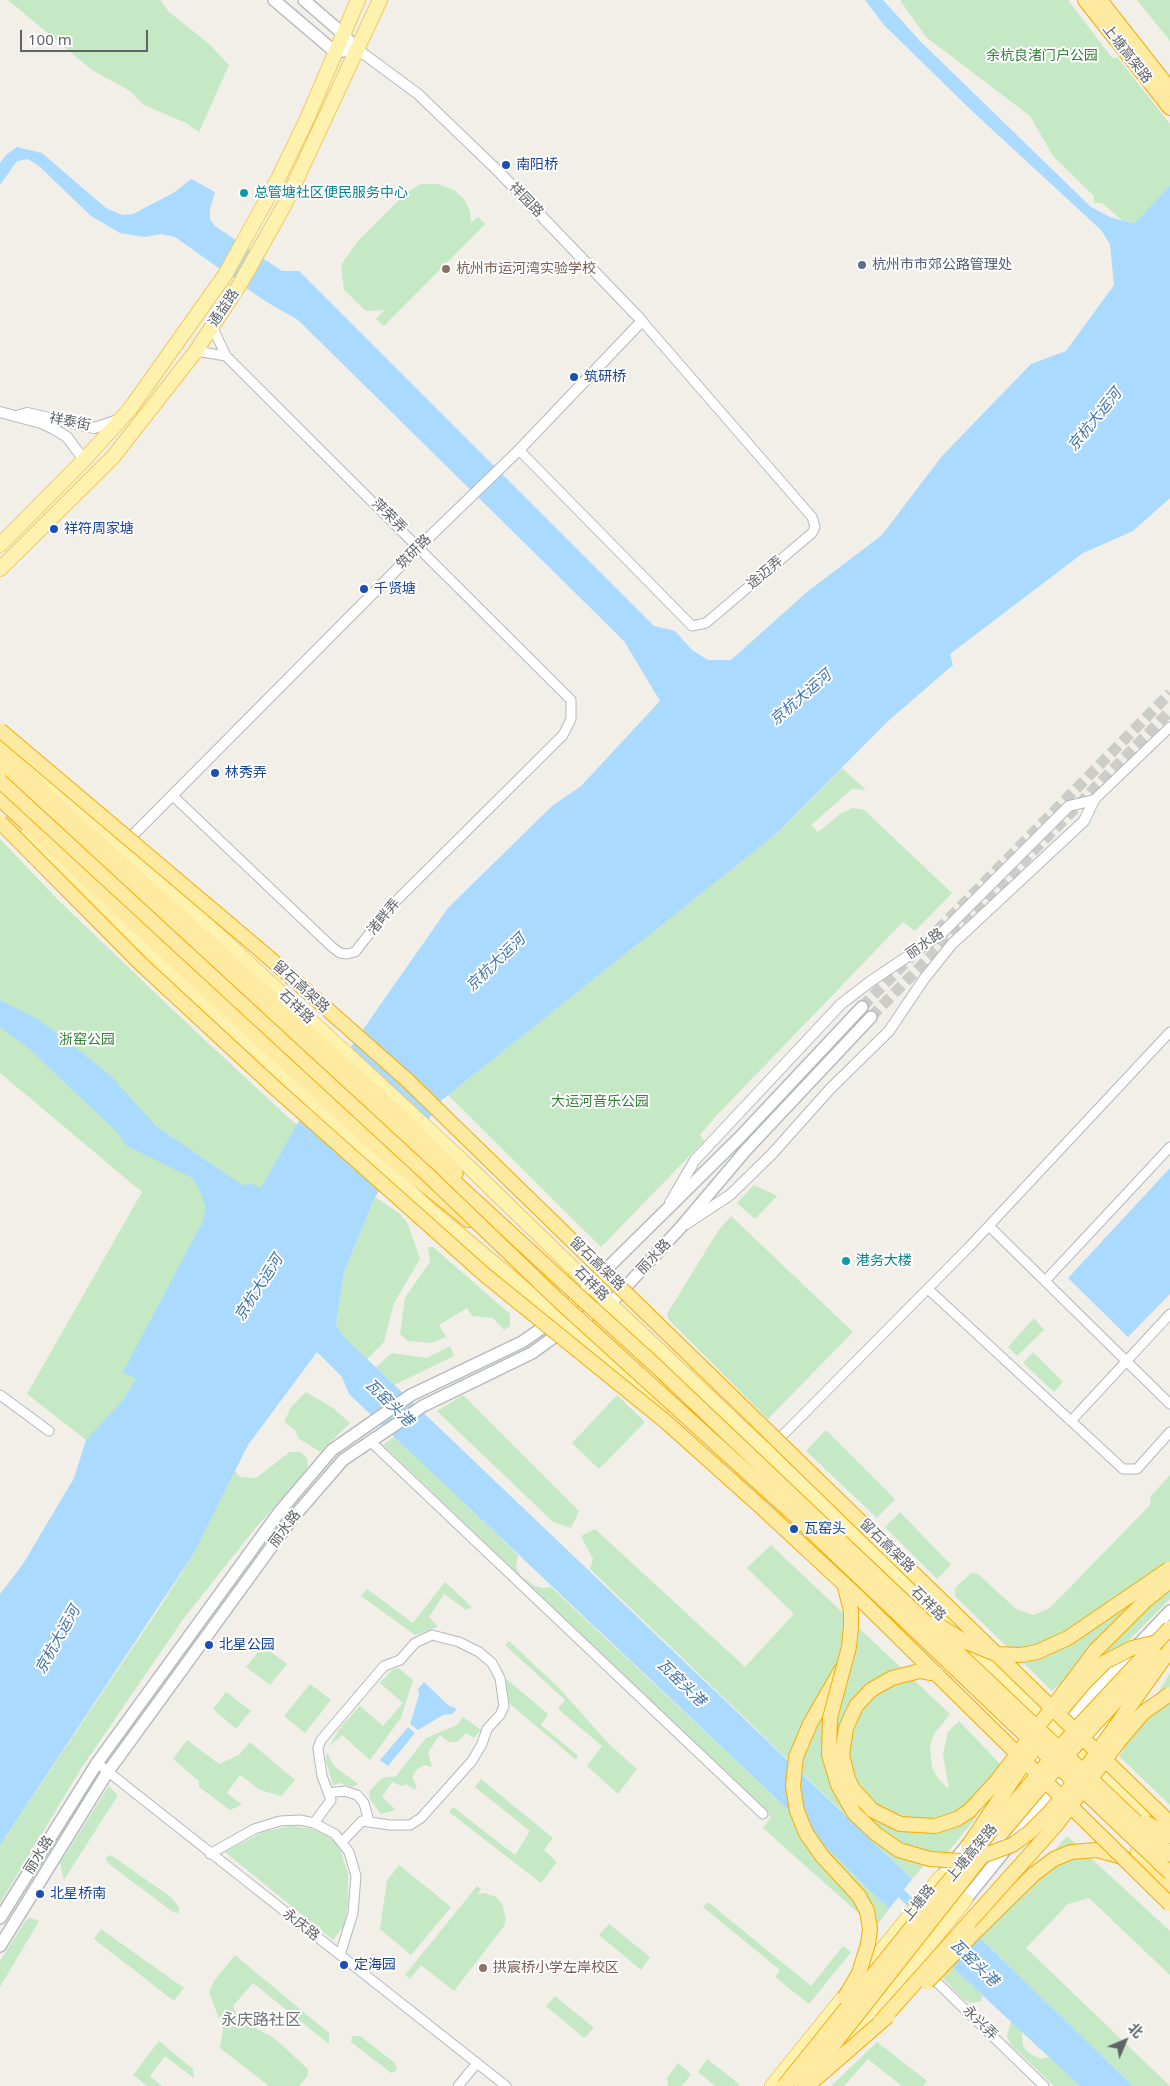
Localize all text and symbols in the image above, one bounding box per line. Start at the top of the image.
scale bar [22,20,150,52]
street label: 上塘高架路 [1099,21,1155,87]
text: 100 m [28,29,72,49]
park label: 余杭良渚门户公园 [986,48,1098,64]
place label: 南阳桥 [516,157,558,173]
marker: 南阳桥 [500,159,512,171]
street label: 祥园路 [505,179,547,221]
place label: 总管塘社区便民服务中心 [254,185,408,201]
marker: 总管塘社区便民服务中心 [238,187,250,199]
place label: 杭州市市郊公路管理处 [872,257,1012,273]
marker: 杭州市市郊公路管理处 [856,259,868,271]
place label: 杭州市运河湾实验学校 [456,261,596,277]
marker: 杭州市运河湾实验学校 [440,263,452,275]
street label: 通益路 [205,286,243,330]
place label: 筑研桥 [584,369,626,385]
marker: 筑研桥 [568,371,580,383]
water label: 京杭大运河 [1064,385,1126,455]
street label: 祥泰街 [48,410,92,434]
street label: 萍荣弄 [368,495,410,537]
place label: 祥符周家塘 [64,521,134,537]
marker: 祥符周家塘 [48,523,60,535]
street label: 筑研路 [393,531,435,573]
street label: 途迈弄 [744,553,786,593]
place label: 千贤塘 [374,581,416,597]
marker: 千贤塘 [358,583,370,595]
water label: 京杭大运河 [767,667,835,729]
place label: 林秀弄 [225,765,267,781]
marker: 林秀弄 [209,767,221,779]
street label: 渚畔弄 [364,896,404,938]
street label: 丽水路 [903,925,947,963]
water label: 京杭大运河 [463,930,529,996]
street label: 留石高架路 [269,957,333,1017]
street label: 石祥路 [275,987,317,1027]
park label: 浙窑公园 [59,1032,115,1048]
park label: 大运河音乐公园 [551,1094,649,1110]
street label: 留石高架路 [566,1234,628,1294]
street label: 丽水路 [634,1236,674,1278]
water label: 京杭大运河 [231,1252,287,1324]
place label: 港务大楼 [856,1253,912,1269]
marker: 港务大楼 [840,1255,852,1267]
street label: 石祥路 [570,1263,612,1305]
water label: 瓦窑头港 [361,1376,417,1430]
street label: 丽水路 [266,1507,304,1551]
street label: 留石高架路 [856,1516,918,1576]
place label: 瓦窑头 [804,1521,846,1537]
marker: 瓦窑头 [788,1523,800,1535]
street label: 石祥路 [907,1583,949,1625]
water label: 京杭大运河 [32,1603,84,1677]
place label: 北星公园 [219,1637,275,1653]
marker: 北星公园 [203,1639,215,1651]
water label: 瓦窑头港 [653,1656,709,1710]
street label: 上塘高架路 [943,1821,1001,1885]
street label: 丽水路 [21,1833,57,1877]
street label: 上塘路 [899,1881,939,1925]
place label: 北星桥南 [50,1886,106,1902]
marker: 北星桥南 [34,1888,46,1900]
street label: 永庆路 [279,1905,323,1945]
water label: 瓦窑头港 [946,1936,1002,1990]
place label: 定海园 [354,1957,396,1973]
marker: 定海园 [338,1959,350,1971]
place label: 拱宸桥小学左岸校区 [493,1960,619,1976]
marker: 拱宸桥小学左岸校区 [477,1962,489,1974]
street label: 永兴弄 [959,2002,1001,2044]
district label: 永庆路社区 [221,2010,301,2030]
north arrow [1100,2016,1150,2066]
text: 北 [1124,2018,1148,2042]

